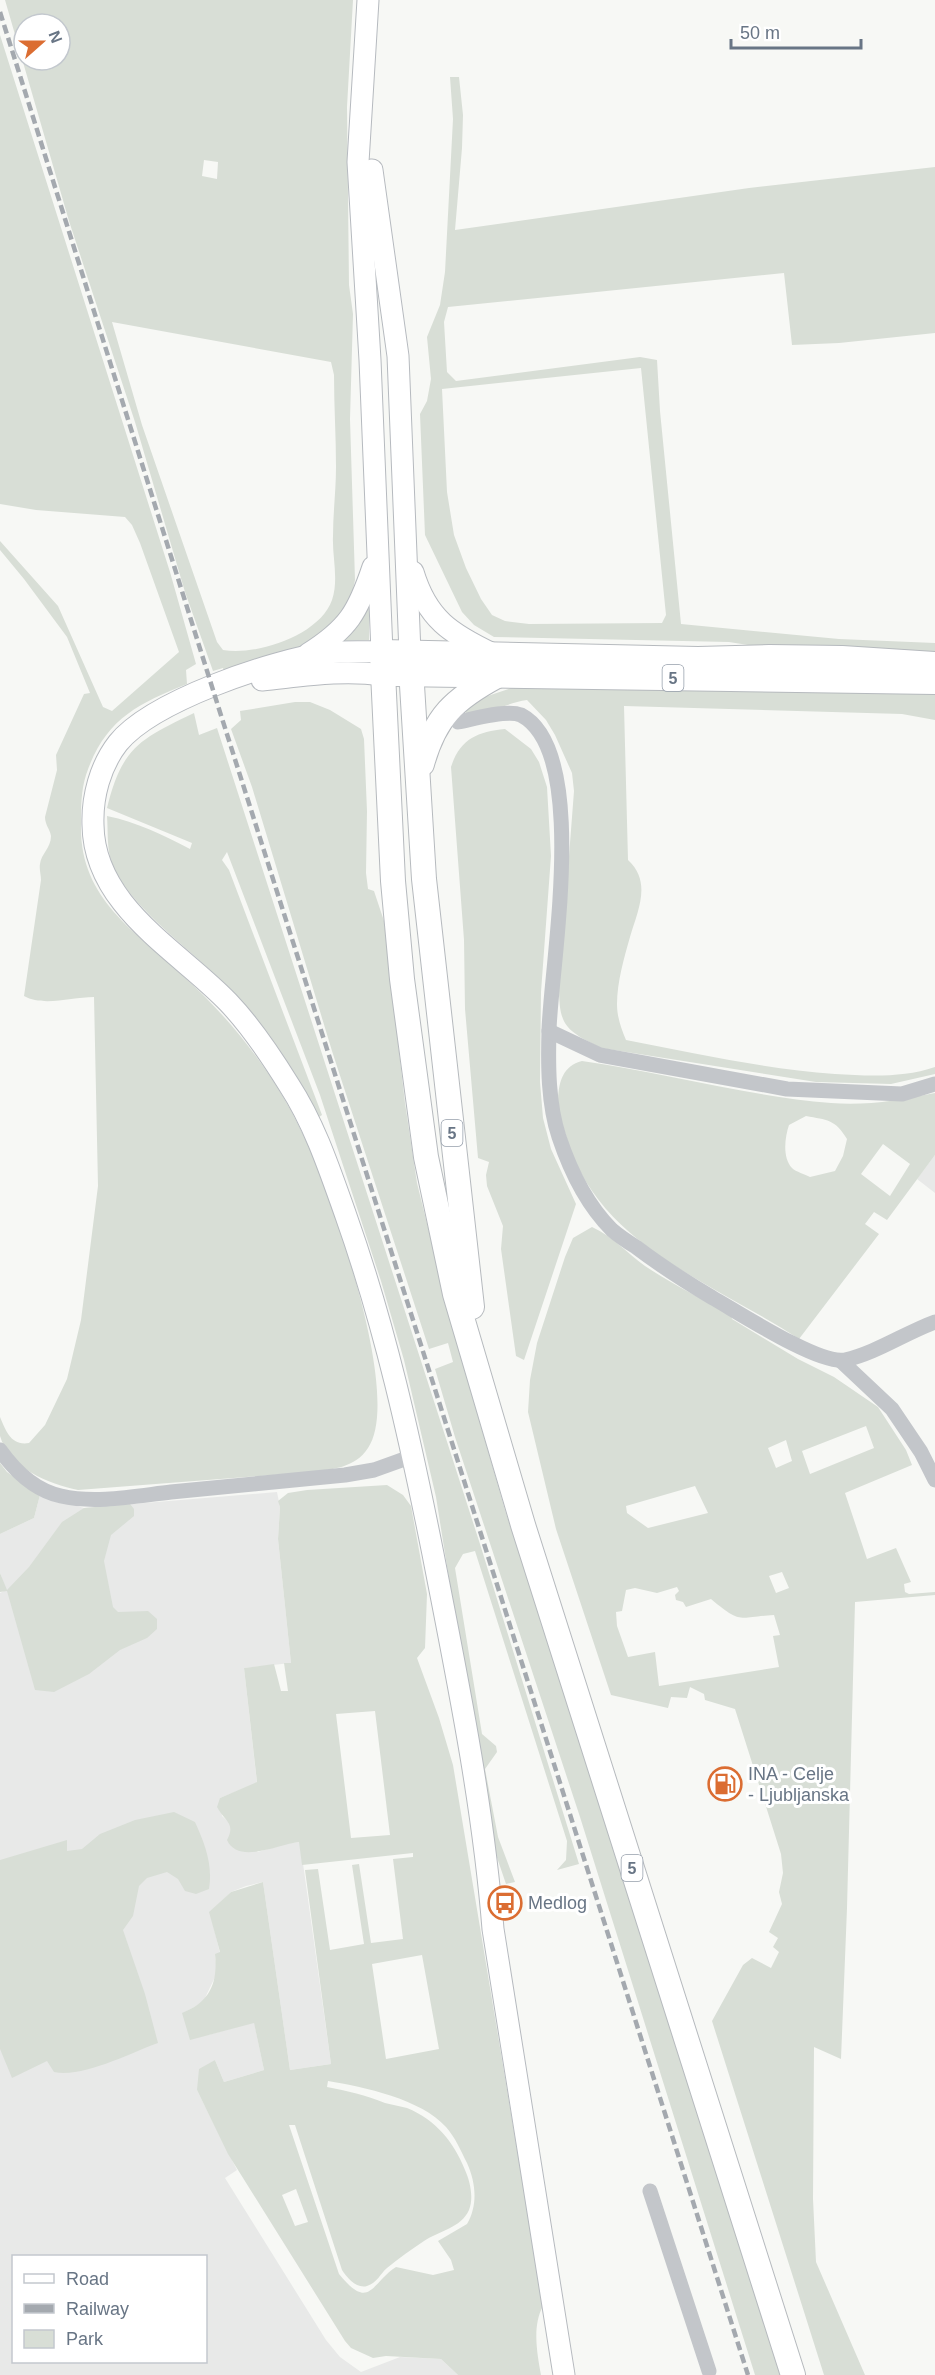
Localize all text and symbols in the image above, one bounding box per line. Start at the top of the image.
north arrow [12,12,72,72]
scale bar [731,12,862,50]
text: 50 m [740,23,780,43]
text: N [46,28,66,45]
road number: 5 [662,665,684,691]
road number: 5 [442,1120,462,1146]
place label: INA - Celje - Ljubljanska [748,1764,850,1805]
fuel station icon: INA - Celje - Ljubljanska [707,1766,743,1802]
road number: 5 [622,1855,642,1881]
bus stop icon: Medlog [487,1885,523,1921]
place label: Medlog [528,1893,587,1913]
legend [12,2255,207,2363]
text: Road [66,2269,109,2289]
text: Railway [66,2299,129,2319]
text: Park [66,2329,104,2349]

